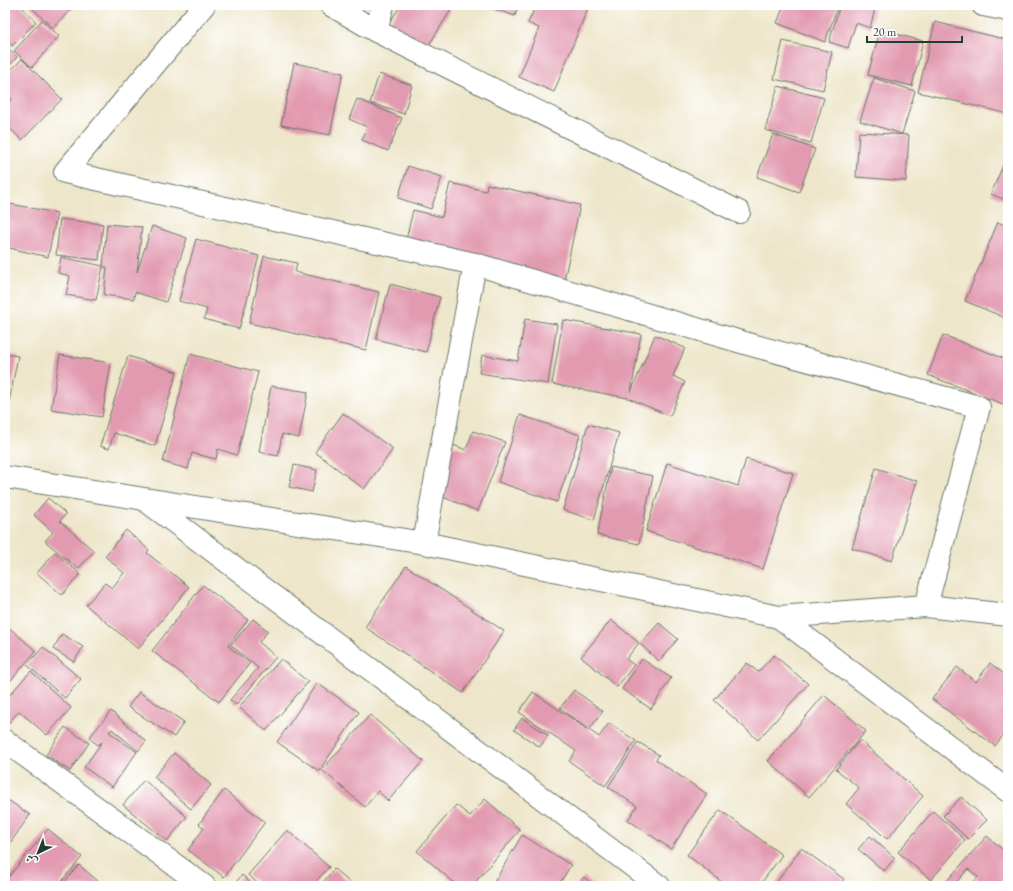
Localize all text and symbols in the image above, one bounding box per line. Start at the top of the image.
scale bar [867,18,962,44]
text: 20 m [873,24,897,40]
north arrow [18,833,58,873]
text: ش [22,851,40,869]

